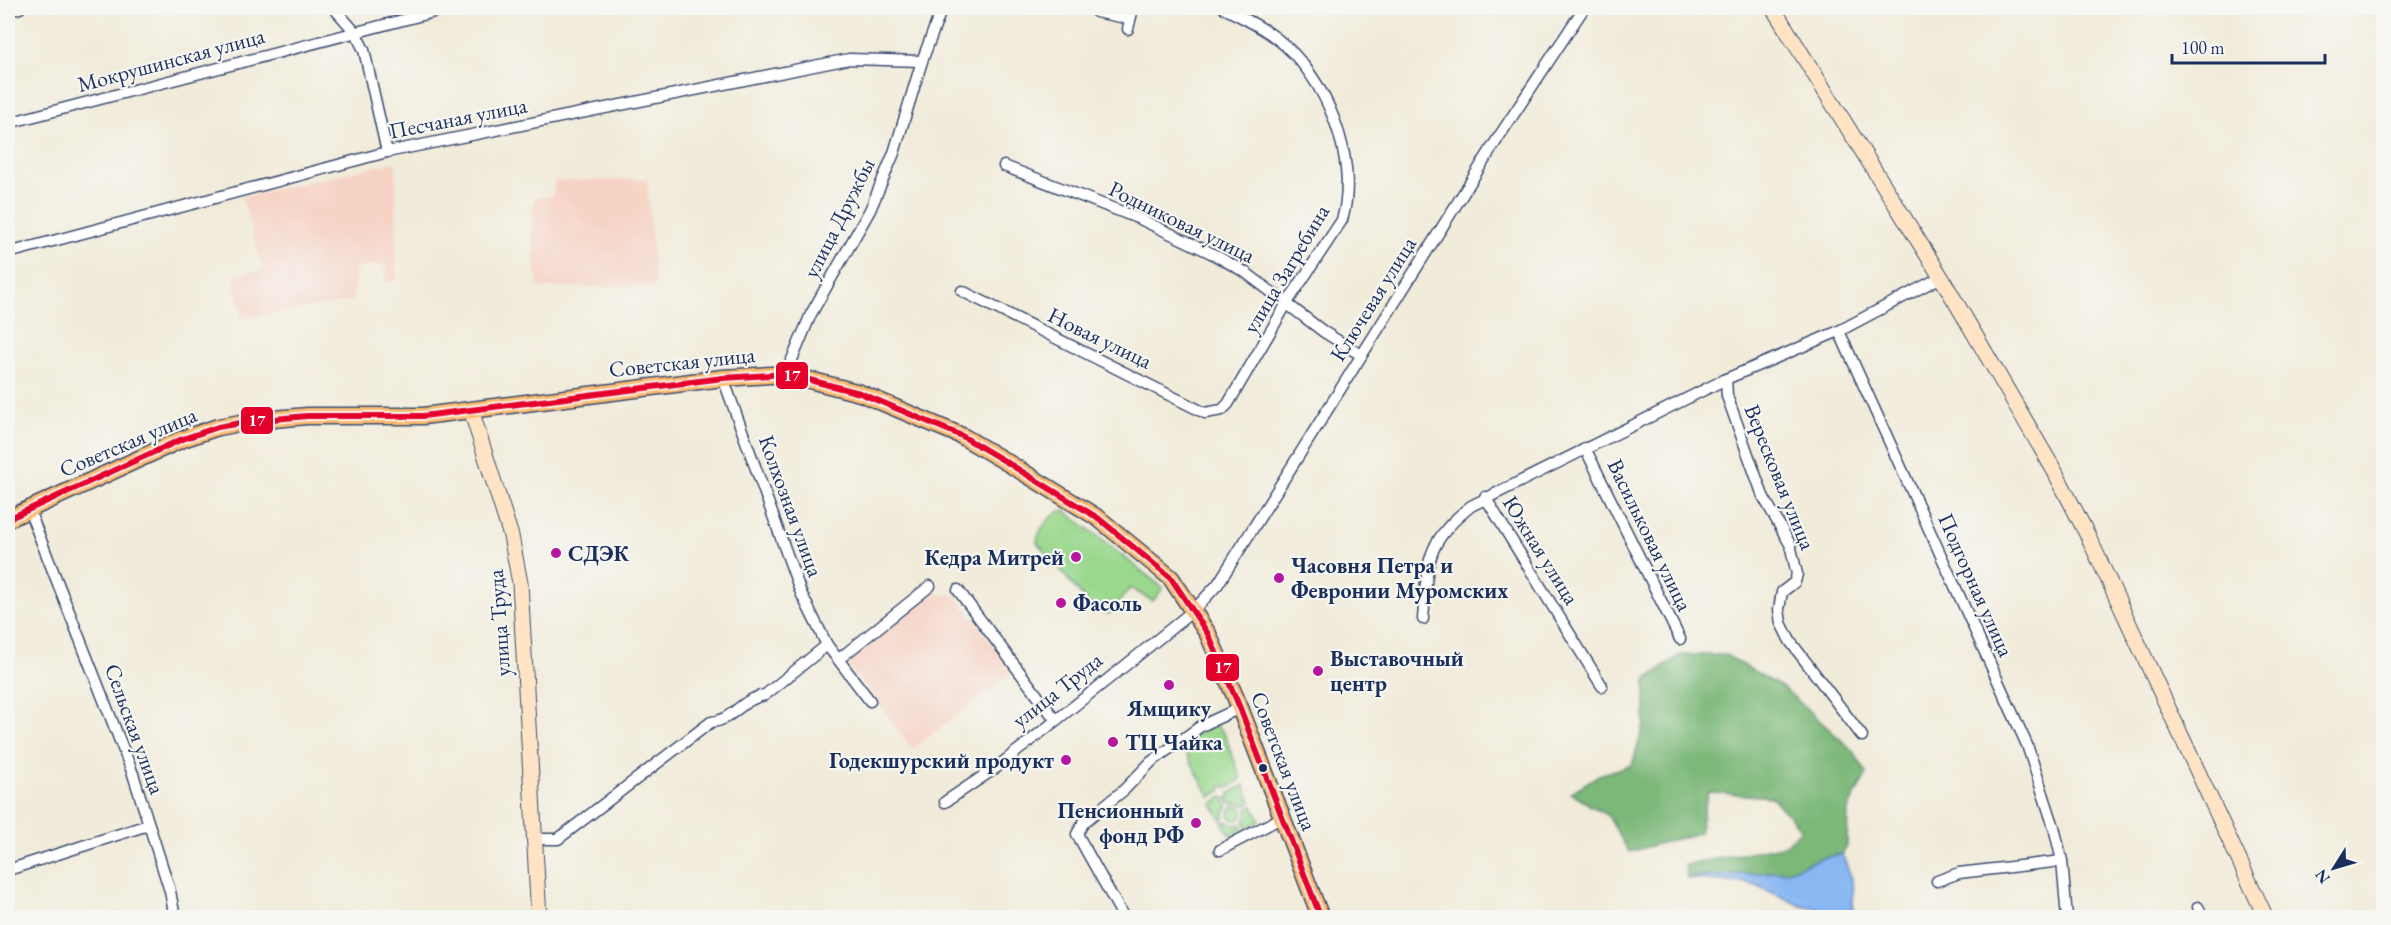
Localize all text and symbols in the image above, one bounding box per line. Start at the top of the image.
street label: Мокрушинская улица [74,21,268,99]
scale bar [2172,27,2325,65]
text: 100 m [2181,36,2225,59]
street label: Песчаная улица [387,90,530,146]
street label: улица Дружбы [796,153,882,283]
street label: Родниковая улица [1104,174,1260,270]
street label: улица Загребина [1236,199,1336,339]
street label: Ключевая улица [1323,231,1423,367]
street label: Новая улица [1043,300,1157,376]
street label: Советская улица [608,340,757,384]
line badge: 17 [775,361,809,390]
text: 17 [784,365,801,386]
street label: Советская улица [55,400,201,484]
street label: Вересковая улица [1738,400,1822,554]
line badge: 17 [240,406,274,435]
text: 17 [249,410,266,431]
street label: Колхозная улица [752,431,830,581]
street label: Васильковая улица [1601,454,1699,616]
street label: Южная улица [1496,490,1586,610]
street label: Подгорная улица [1931,509,2021,662]
place label: СДЭК [568,539,630,568]
place label: Кедра Митрей [925,543,1064,572]
marker: СДЭК [549,546,563,560]
marker: Кедра Митрей [1069,550,1083,564]
place label: Часовня Петра и Февронии Муромских [1291,551,1508,605]
street label: улица Труда [481,568,517,677]
marker: Часовня Петра и Февронии Муромских [1272,571,1286,585]
place label: Фасоль [1073,589,1142,618]
marker: Фасоль [1054,596,1068,610]
place label: Выставочный центр [1330,644,1464,698]
street label: улица Труда [1006,645,1108,734]
line badge: 17 [1205,653,1240,682]
text: 17 [1215,657,1232,678]
street label: Сельская улица [98,660,172,798]
marker: Выставочный центр [1311,664,1325,678]
marker: Ямщику [1162,678,1176,692]
street label: Советская улица [1244,687,1324,835]
place label: Ямщику [1126,694,1212,723]
place label: ТЦ Чайка [1125,728,1223,757]
marker: ТЦ Чайка [1106,735,1120,749]
place label: Годекшурский продукт [829,746,1054,775]
marker: Годекшурский продукт [1059,753,1073,767]
unlabelled marker [1257,762,1269,774]
place label: Пенсионный фонд РФ [1058,796,1184,850]
marker: Пенсионный фонд РФ [1189,816,1203,830]
north arrow [2304,838,2364,898]
text: N [2310,865,2335,888]

